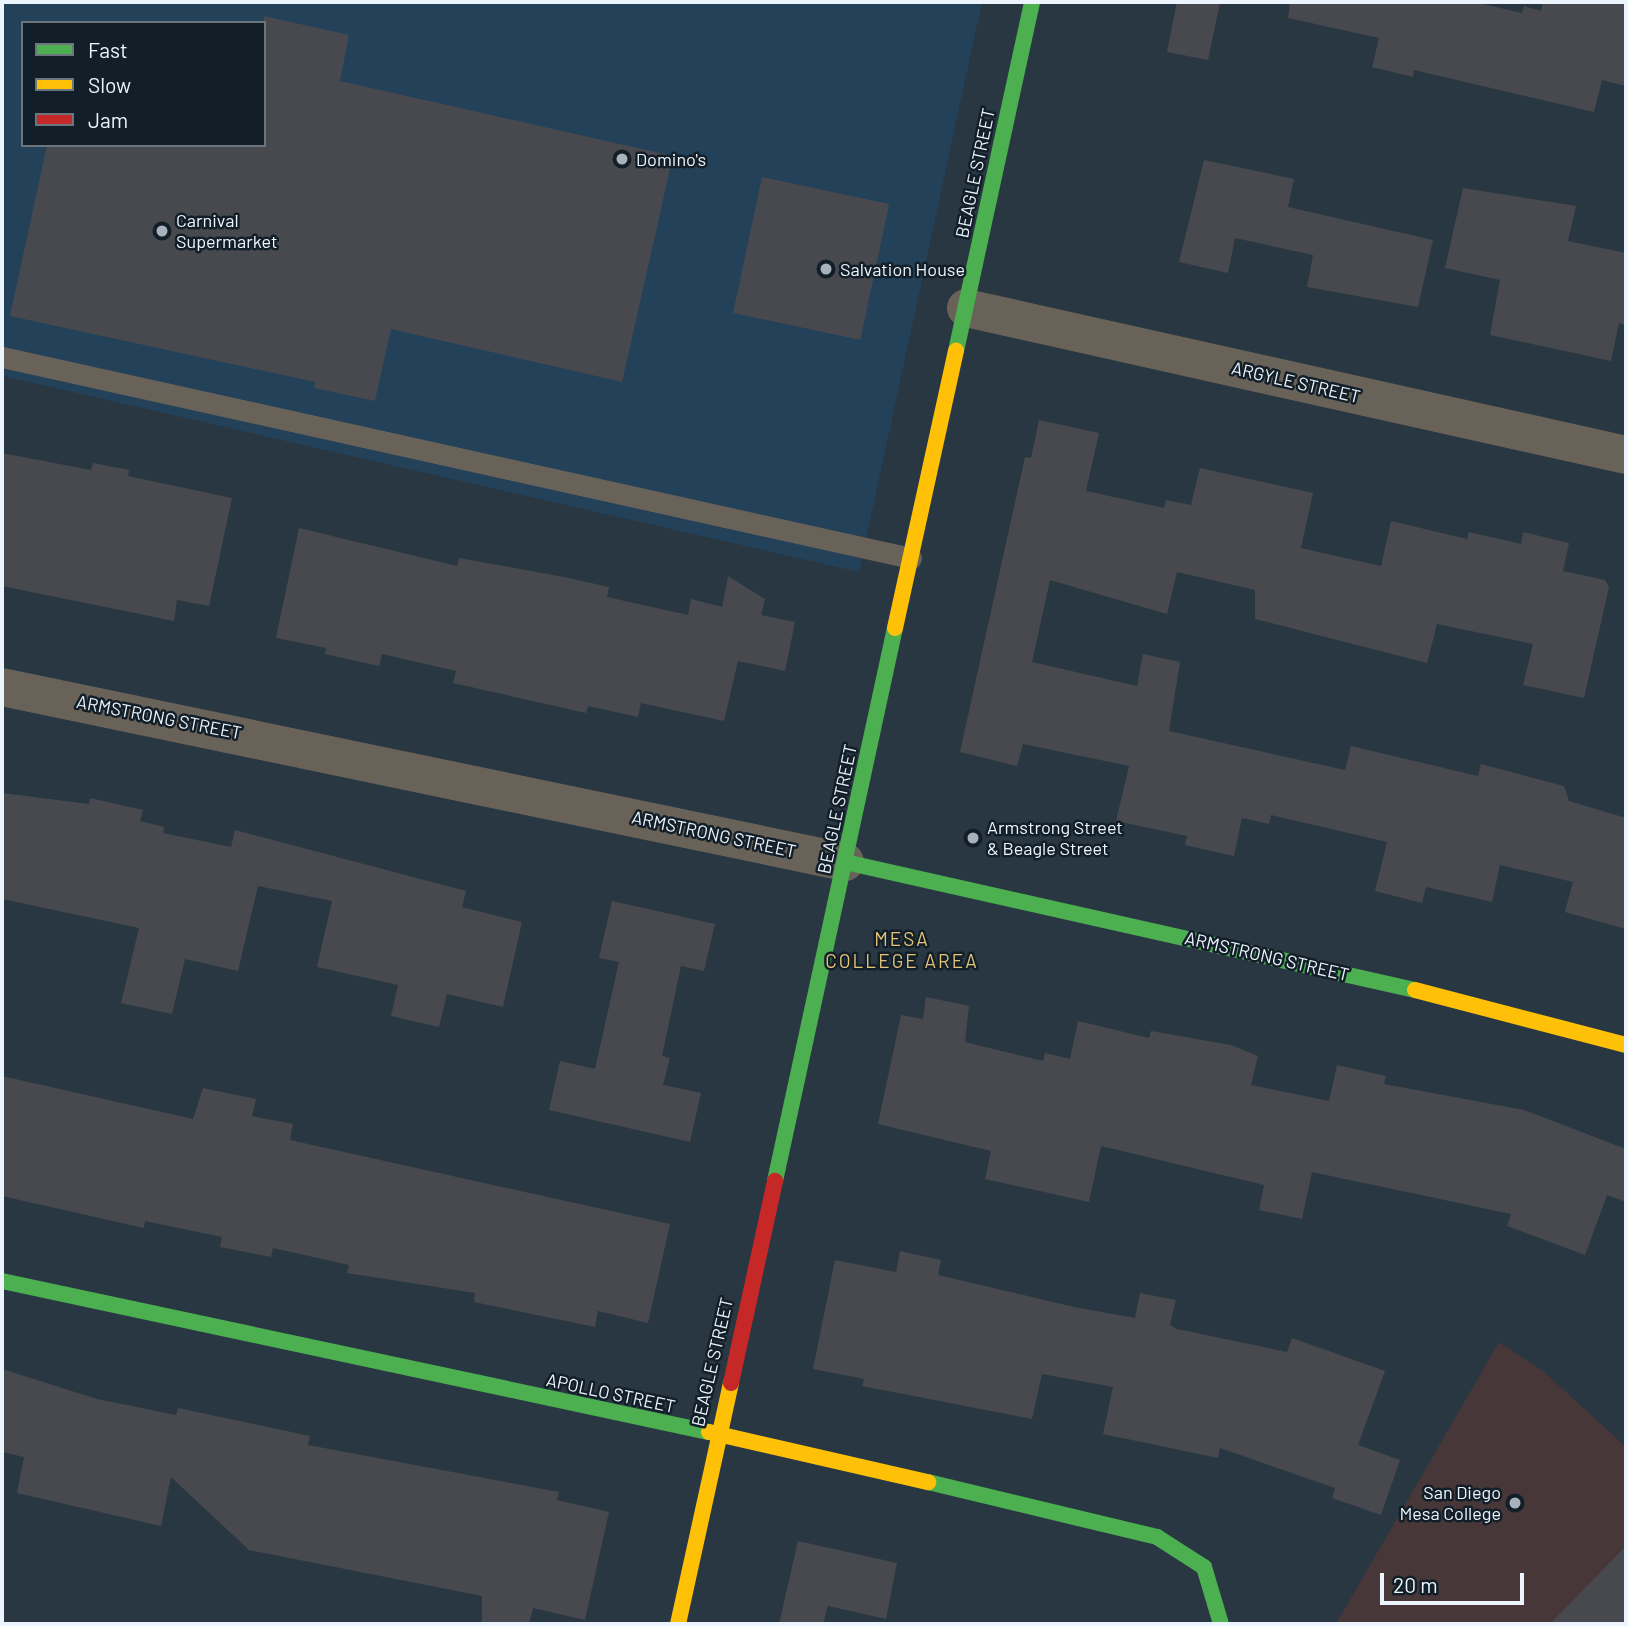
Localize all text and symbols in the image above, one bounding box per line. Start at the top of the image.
legend [21,21,266,147]
text: Fast [88,37,128,62]
text: Slow [88,72,131,97]
street label: BEAGLE STREET [951,106,999,240]
text: Jam [88,107,128,132]
place label: Domino's [636,148,706,170]
marker: Domino's [614,151,630,167]
place label: Carnival Supermarket [176,210,277,252]
marker: Carnival Supermarket [154,223,170,239]
place label: Salvation House [840,258,965,280]
marker: Salvation House [818,261,834,277]
street label: ARGYLE STREET [1230,357,1362,407]
street label: ARMSTRONG STREET [75,690,243,744]
street label: BEAGLE STREET [813,742,861,876]
street label: ARMSTRONG STREET [630,806,798,862]
place label: Armstrong Street & Beagle Street [987,817,1123,860]
marker: Armstrong Street & Beagle Street [965,830,981,846]
street label: ARMSTRONG STREET [1183,927,1351,985]
district label: MESA COLLEGE AREA [827,928,977,972]
street label: BEAGLE STREET [687,1295,737,1429]
street label: APOLLO STREET [544,1369,678,1417]
place label: San Diego Mesa College [1399,1482,1501,1524]
marker: San Diego Mesa College [1507,1495,1523,1511]
scale bar [1383,1560,1526,1604]
text: 20 m [1393,1572,1438,1597]

